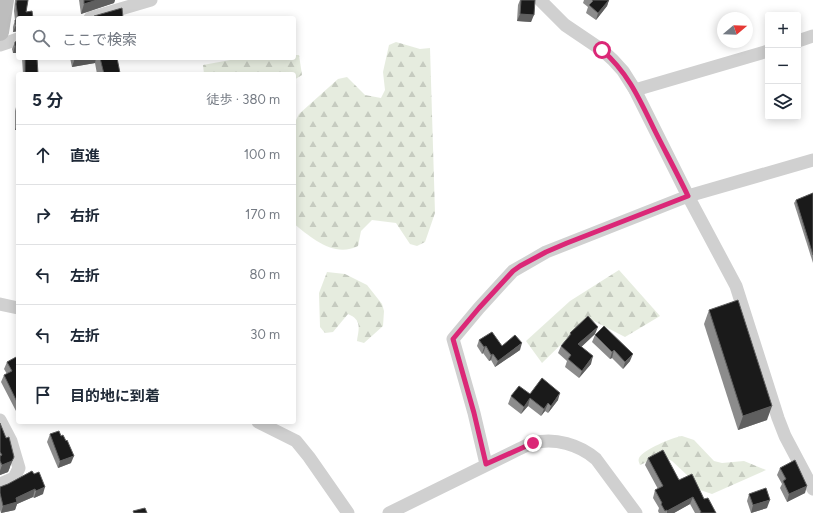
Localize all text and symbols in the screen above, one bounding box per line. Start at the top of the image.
north arrow [717,12,753,48]
map controls [765,12,801,120]
button: + [765,12,801,48]
search box [16,16,296,60]
icon: search [30,27,52,49]
text: ここで検索 [62,31,137,49]
route start [593,41,611,59]
button: − [765,48,801,84]
button: layers [765,84,801,120]
text: 5 分 [32,90,63,110]
text: 徒歩 · 380 m [207,92,280,107]
icon: ahead [32,144,54,166]
text: 直進 [70,147,100,165]
text: 100 m [244,147,280,162]
icon: right [32,204,54,226]
text: 右折 [70,207,100,225]
text: 170 m [245,207,280,222]
icon: left [32,264,54,286]
text: 左折 [70,267,100,285]
text: 80 m [249,267,280,282]
icon: left [32,324,54,346]
text: 左折 [70,327,100,345]
text: 30 m [250,327,280,342]
icon: arrive [32,384,54,406]
text: 目的地に到着 [70,387,160,405]
route end [524,434,542,452]

